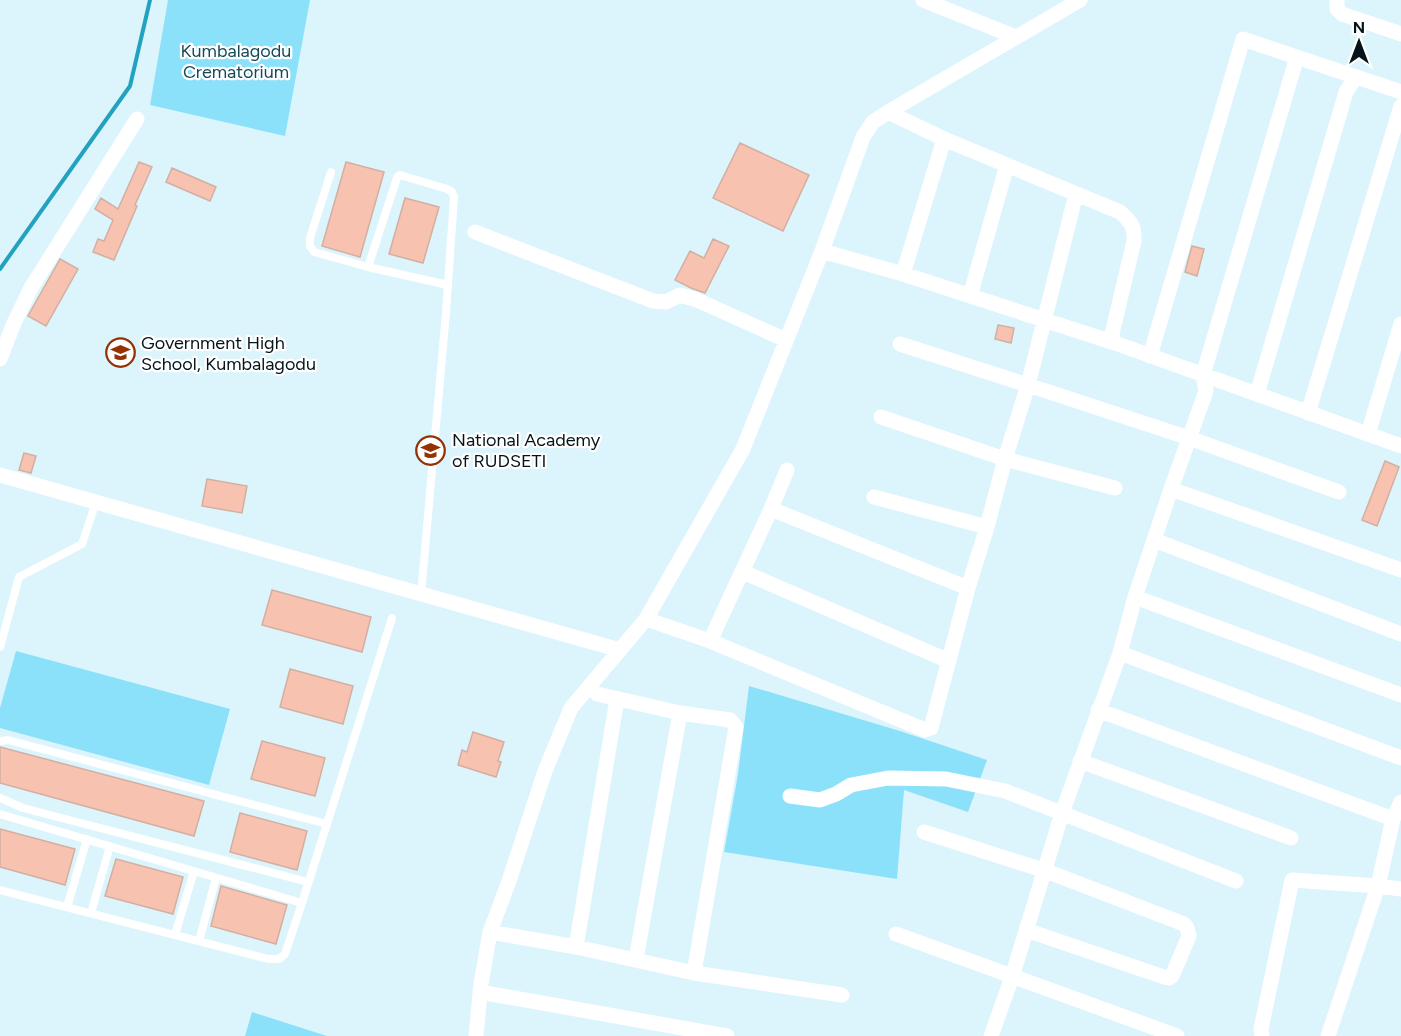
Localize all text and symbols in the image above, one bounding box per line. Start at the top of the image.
north arrow [1329,12,1389,72]
text: N [1353,18,1365,37]
park label: Kumbalagodu Crematorium [181,40,291,83]
place label: Government High School, Kumbalagodu [141,332,316,375]
school or university icon: Government High School, Kumbalagodu [104,337,136,369]
place label: National Academy of RUDSETI [452,429,601,472]
school or university icon: National Academy of RUDSETI [415,434,447,466]

